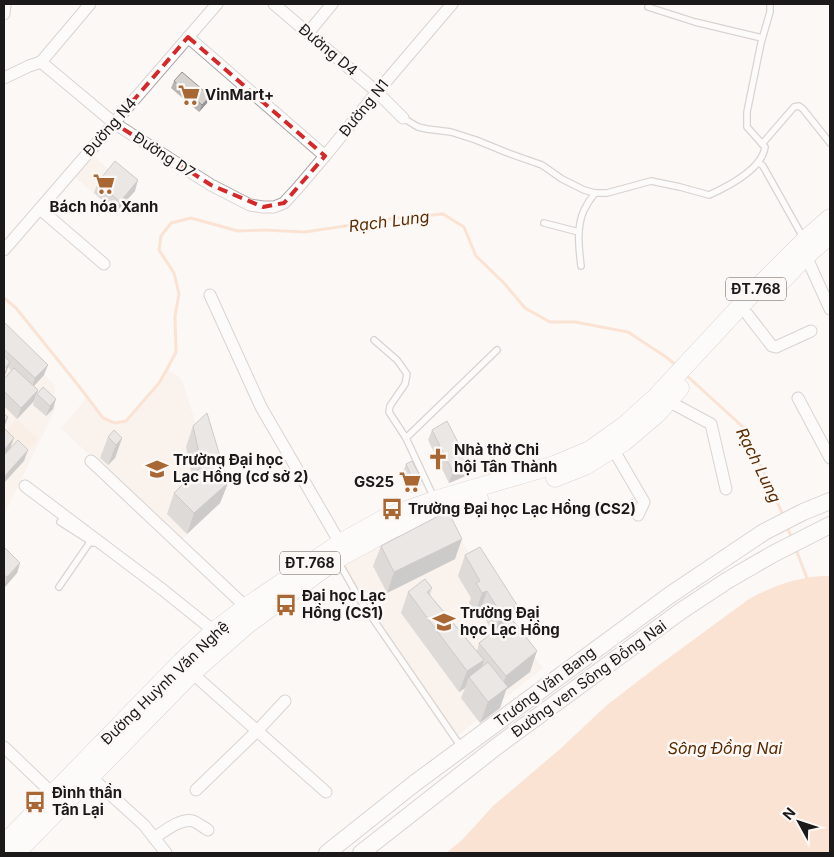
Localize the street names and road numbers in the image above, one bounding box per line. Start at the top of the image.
street label: Đường D4 [295,19,362,80]
street label: Đường N1 [335,75,392,140]
street label: Đường N4 [79,93,140,160]
street label: Đường D7 [130,128,199,182]
road number: ĐT.768 [726,278,786,300]
road number: ĐT.768 [280,552,340,574]
street label: Đường ven Sông Đồng Nai [507,616,670,741]
street label: Đường Huỳnh Văn Nghệ [97,617,233,749]
street label: Trương Văn Bang [490,642,599,731]

